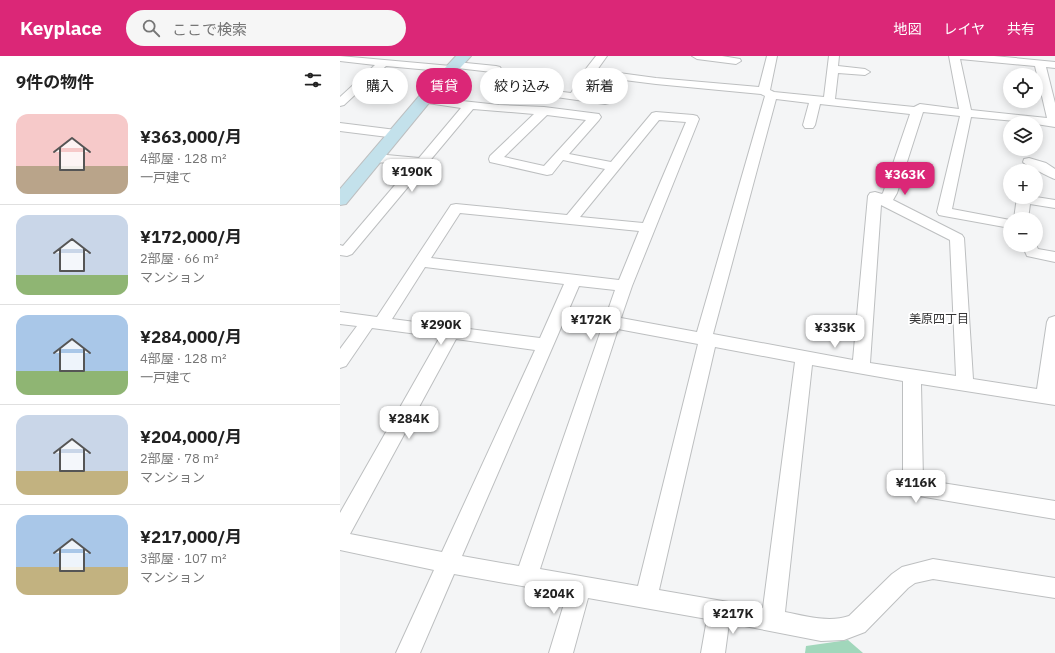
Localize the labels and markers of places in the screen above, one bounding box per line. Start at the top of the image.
pin: ¥190K [384,159,440,193]
pin: ¥363K [877,162,933,196]
pin: ¥172K [563,307,619,341]
pin: ¥290K [413,312,469,346]
pin: ¥335K [807,315,863,349]
pin: ¥284K [381,406,437,440]
pin: ¥116K [888,470,944,504]
pin: ¥204K [526,581,582,615]
pin: ¥217K [705,601,761,635]

